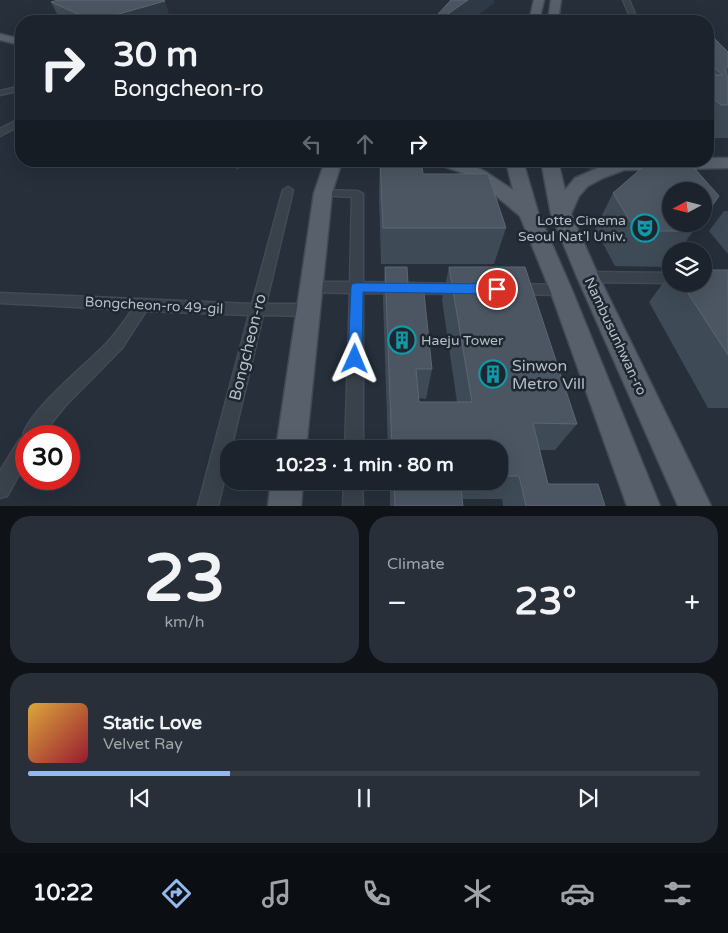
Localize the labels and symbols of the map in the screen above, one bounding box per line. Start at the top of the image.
north arrow [662,182,712,232]
place label: Lotte Cinema Seoul Nat'l Univ. [518,212,626,245]
theatre icon: Lotte Cinema Seoul Nat'l Univ. [630,213,660,243]
pin [476,268,518,310]
street label: Nambusunhwan-ro [581,274,650,398]
street label: Bongcheon-ro [225,292,271,403]
street label: Bongcheon-ro 49-gil [84,293,224,318]
building icon: Haeju Tower [387,325,417,355]
position arrow [328,332,380,384]
place label: Haeju Tower [421,332,504,349]
place label: Sinwon Metro Vill [512,356,585,394]
building icon: Sinwon Metro Vill [478,359,508,389]
speed limit sign: 30 [15,425,80,490]

